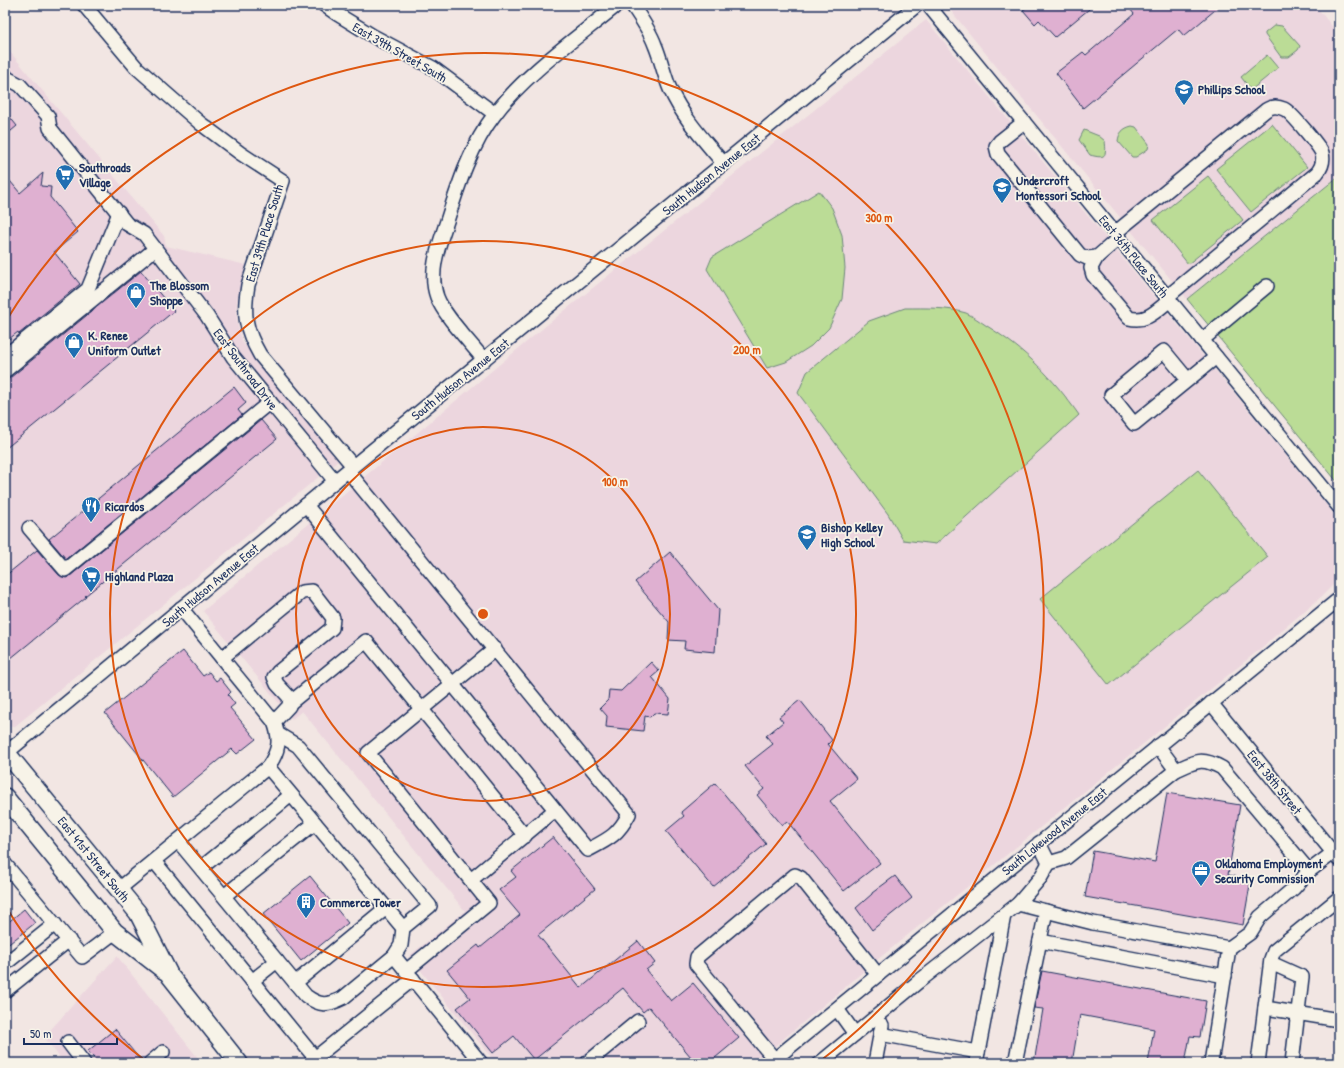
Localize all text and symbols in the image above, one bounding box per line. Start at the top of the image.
street label: East 39th Street South [349,18,451,87]
school or university icon: Phillips School [1173,78,1195,106]
place label: Phillips School [1198,80,1266,99]
street label: South Hudson Avenue East [658,129,764,219]
place label: Southroads Village [79,158,131,192]
supermarket icon: Southroads Village [54,163,76,191]
place label: Undercroft Montessori School [1016,171,1102,204]
school or university icon: Undercroft Montessori School [991,176,1013,204]
street label: East 39th Place South [241,181,288,284]
text: 300 m [865,209,893,226]
street label: East 36th Place South [1095,211,1173,302]
place label: The Blossom Shoppe [149,276,209,310]
shop icon: The Blossom Shoppe [125,281,147,309]
street label: East Southroad Drive [209,325,283,413]
place label: K. Renee Uniform Outlet [88,326,161,359]
shop icon: K. Renee Uniform Outlet [63,331,85,359]
street label: South Hudson Avenue East [407,334,513,424]
text: 200 m [733,341,761,358]
text: 100 m [602,473,628,490]
restaurant icon: Ricardos [80,495,102,523]
place label: Ricardos [105,497,144,515]
place label: Bishop Kelley High School [821,518,884,552]
school or university icon: Bishop Kelley High School [796,523,818,551]
street label: South Hudson Avenue East [158,539,263,631]
supermarket icon: Highland Plaza [80,565,102,593]
place label: Highland Plaza [105,567,174,586]
centre of rings [476,607,490,621]
street label: East 38th Street [1243,746,1307,818]
street label: South Lakewood Avenue East [998,783,1111,879]
street label: East 41st Street South [54,813,134,906]
place label: Oklahoma Employment Security Commission [1215,854,1323,888]
office icon: Oklahoma Employment Security Commission [1190,859,1212,887]
building icon: Commerce Tower [295,891,317,919]
place label: Commerce Tower [320,893,402,911]
scale bar [24,1020,117,1046]
text: 50 m [30,1025,51,1042]

